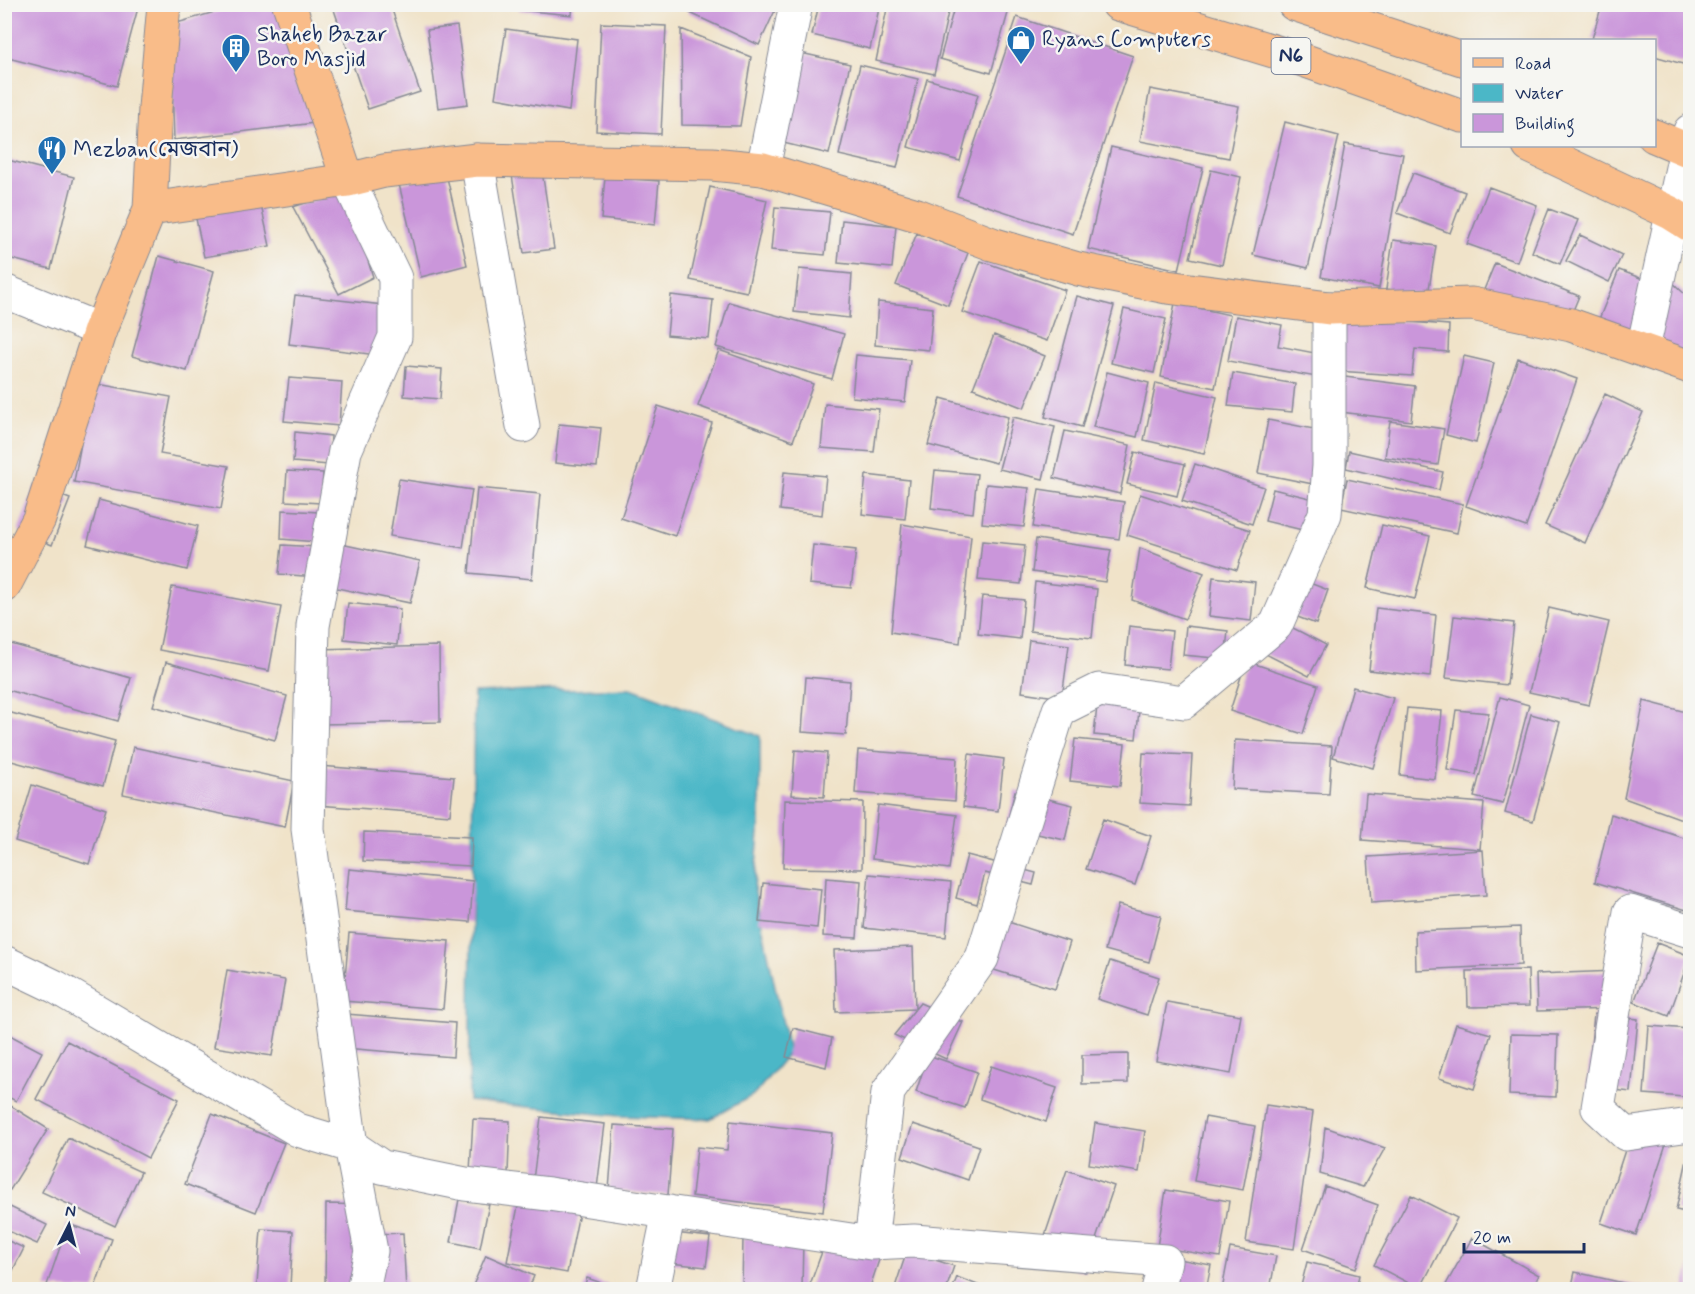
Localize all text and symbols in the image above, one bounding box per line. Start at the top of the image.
place label: Shaheb Bazar Boro Masjid [257,21,387,74]
shop icon: Ryans Computers [1005,24,1037,66]
place label: Ryans Computers [1042,26,1211,54]
building icon: Shaheb Bazar Boro Masjid [220,32,252,74]
road number: N6 [1272,38,1310,74]
legend [1461,39,1656,147]
text: Road [1515,52,1551,76]
text: Water [1515,82,1564,106]
text: Building [1515,112,1575,138]
restaurant icon: Mezban(মেজবান) [36,134,68,176]
place label: Mezban(মেজবান) [73,136,239,164]
north arrow [39,1195,99,1255]
text: N [64,1201,77,1223]
scale bar [1464,1216,1584,1254]
text: 20 m [1473,1226,1511,1250]

